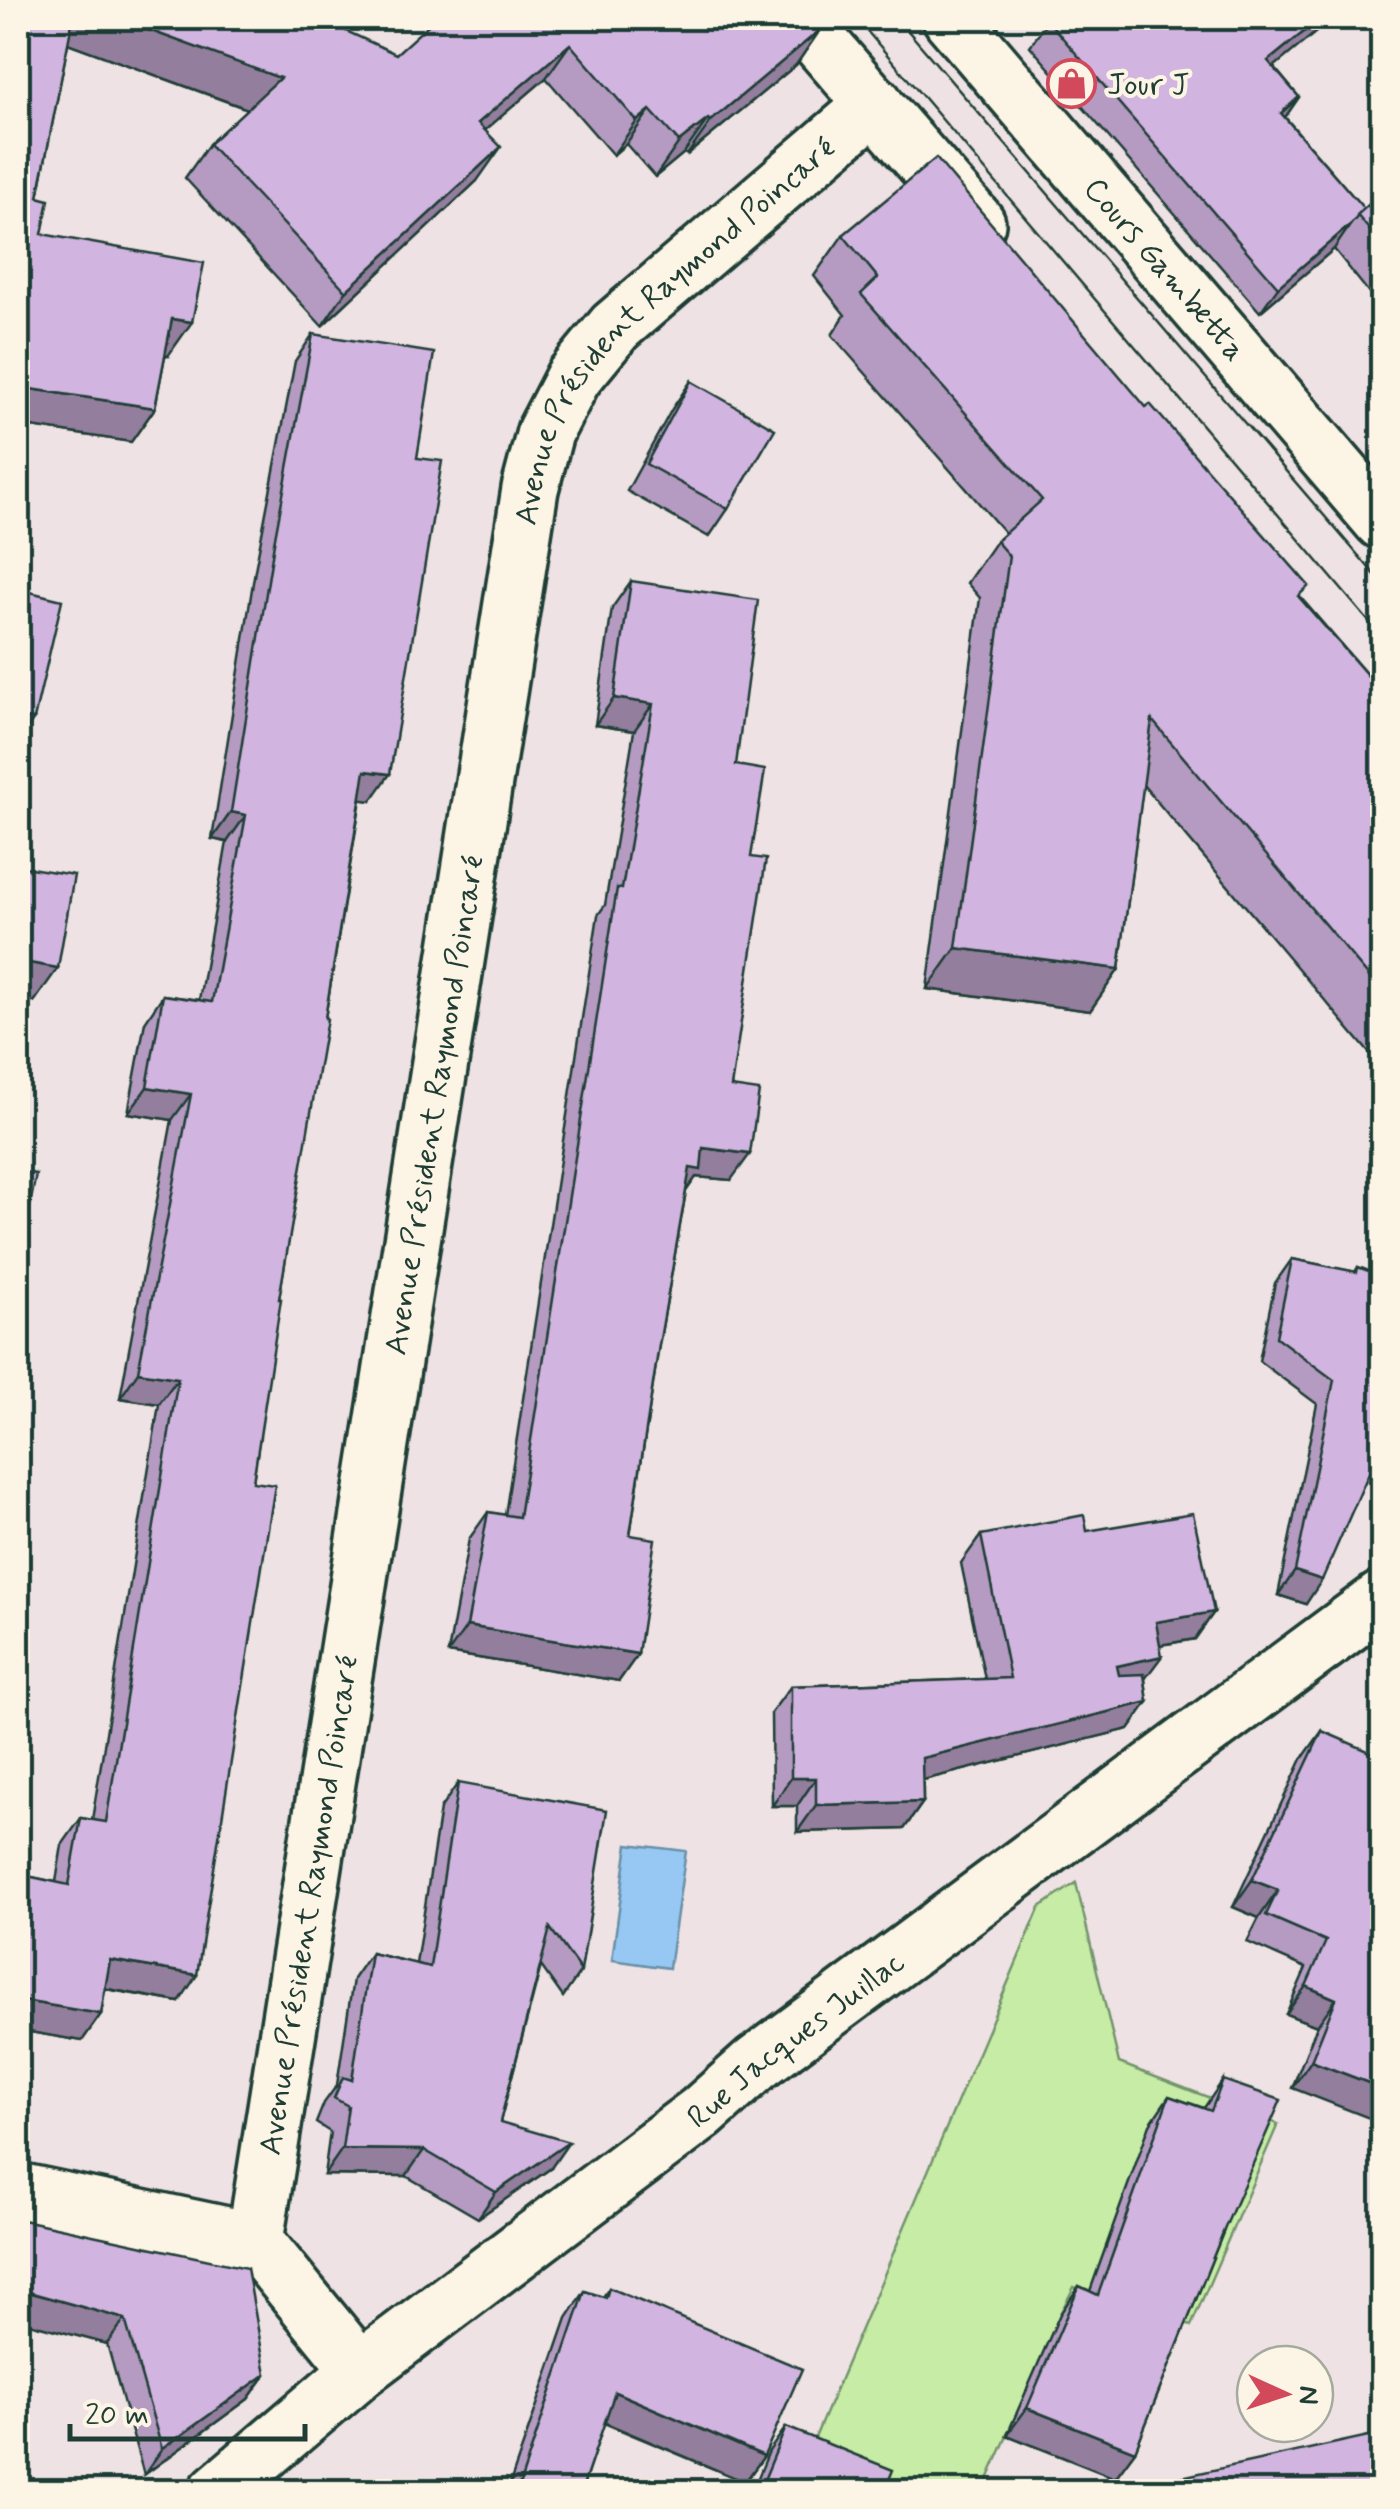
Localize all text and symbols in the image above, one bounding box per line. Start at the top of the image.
shop icon: Jour J [1046,57,1098,109]
place label: Jour J [1107,64,1189,106]
street label: Avenue Président Raymond Poincaré [506,128,845,528]
street label: Cours Gambetta [1074,169,1255,371]
street label: Avenue Président Raymond Poincaré [375,852,495,1358]
street label: Avenue Président Raymond Poincaré [250,1653,370,2158]
street label: Rue Jacques Juillac [679,1942,914,2139]
north arrow [1235,2344,1335,2444]
scale bar [70,2379,305,2441]
text: N [1289,2385,1326,2405]
text: 20 m [85,2396,149,2435]

